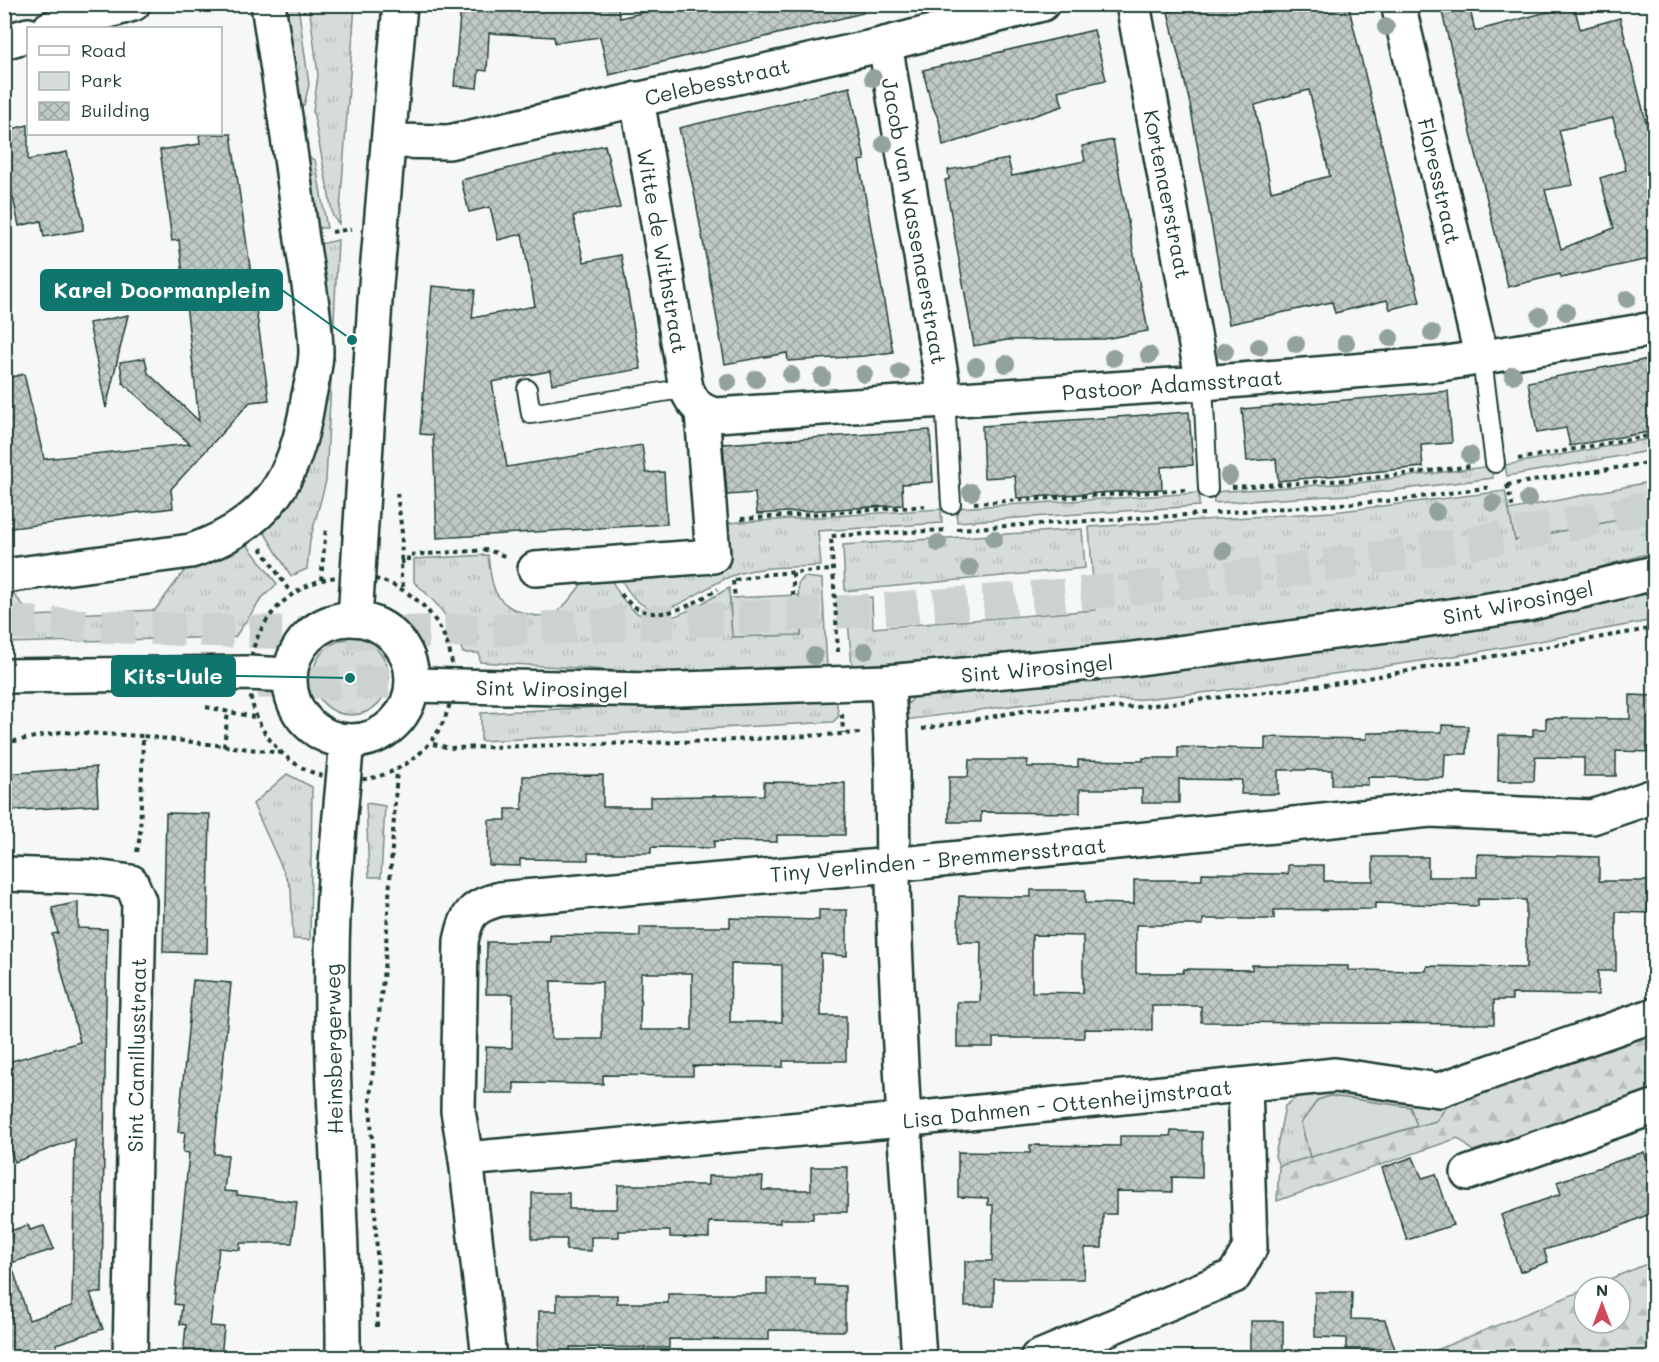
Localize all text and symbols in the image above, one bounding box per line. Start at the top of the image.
legend [27,27,222,135]
text: Road [81,38,126,62]
street label: Celebesstraat [642,51,792,111]
text: Park [81,68,122,92]
street label: Jacob van Wassenaerstraat [876,76,954,366]
text: Building [81,98,149,122]
street label: Kortenaerstraat [1138,107,1198,281]
street label: Floresstraat [1412,115,1468,247]
street label: Witte de Withstraat [632,147,694,355]
callout: Karel Doormanplein [41,270,282,310]
text: Karel Doormanplein [54,275,270,304]
street label: Pastoor Adamsstraat [1061,363,1283,405]
street label: Sint Wirosingel [1441,574,1595,630]
street label: Sint Wirosingel [960,648,1114,688]
callout: Kits-Uule [112,656,235,696]
text: Kits-Uule [123,661,223,690]
street label: Sint Wirosingel [476,673,628,703]
street label: Tiny Verlinden - Bremmersstraat [769,831,1107,887]
street label: Sint Camillusstraat [121,957,151,1153]
street label: Heinsbergerweg [318,964,348,1134]
street label: Lisa Dahmen - Ottenheijmstraat [901,1072,1233,1134]
north arrow [1572,1275,1632,1335]
text: N [1596,1279,1608,1300]

